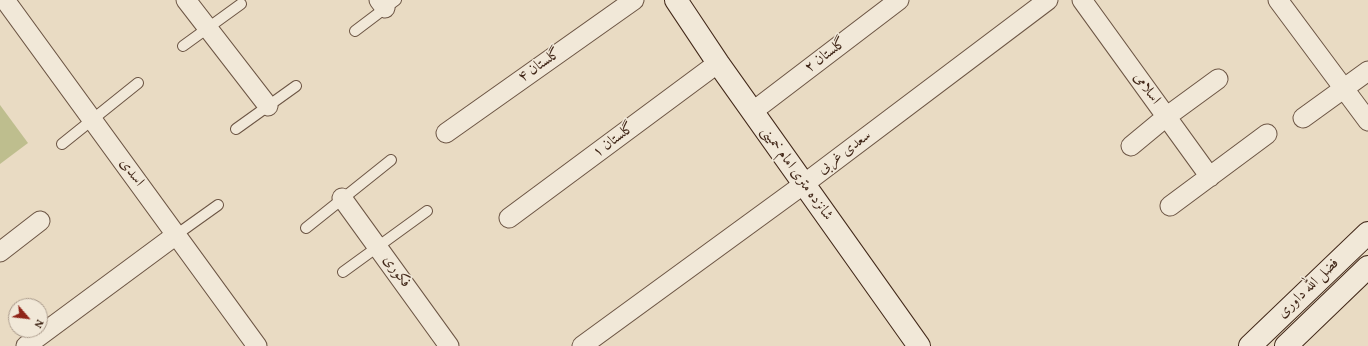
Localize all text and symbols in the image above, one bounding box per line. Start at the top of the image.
street label: گلستان ۲ [802,34,850,78]
street label: گلستان ۴ [515,45,565,87]
street label: اسلامی [1128,70,1164,108]
street label: گلستان ۱ [590,119,638,163]
street label: شانزده متری امام خمینی [756,124,836,224]
street label: سعدی غربی [815,127,875,179]
street label: اسدی [115,155,147,191]
street label: فکوری [378,252,414,292]
street label: فضل الله داوری [1274,255,1344,323]
north arrow [8,298,48,338]
text: N [30,316,47,330]

